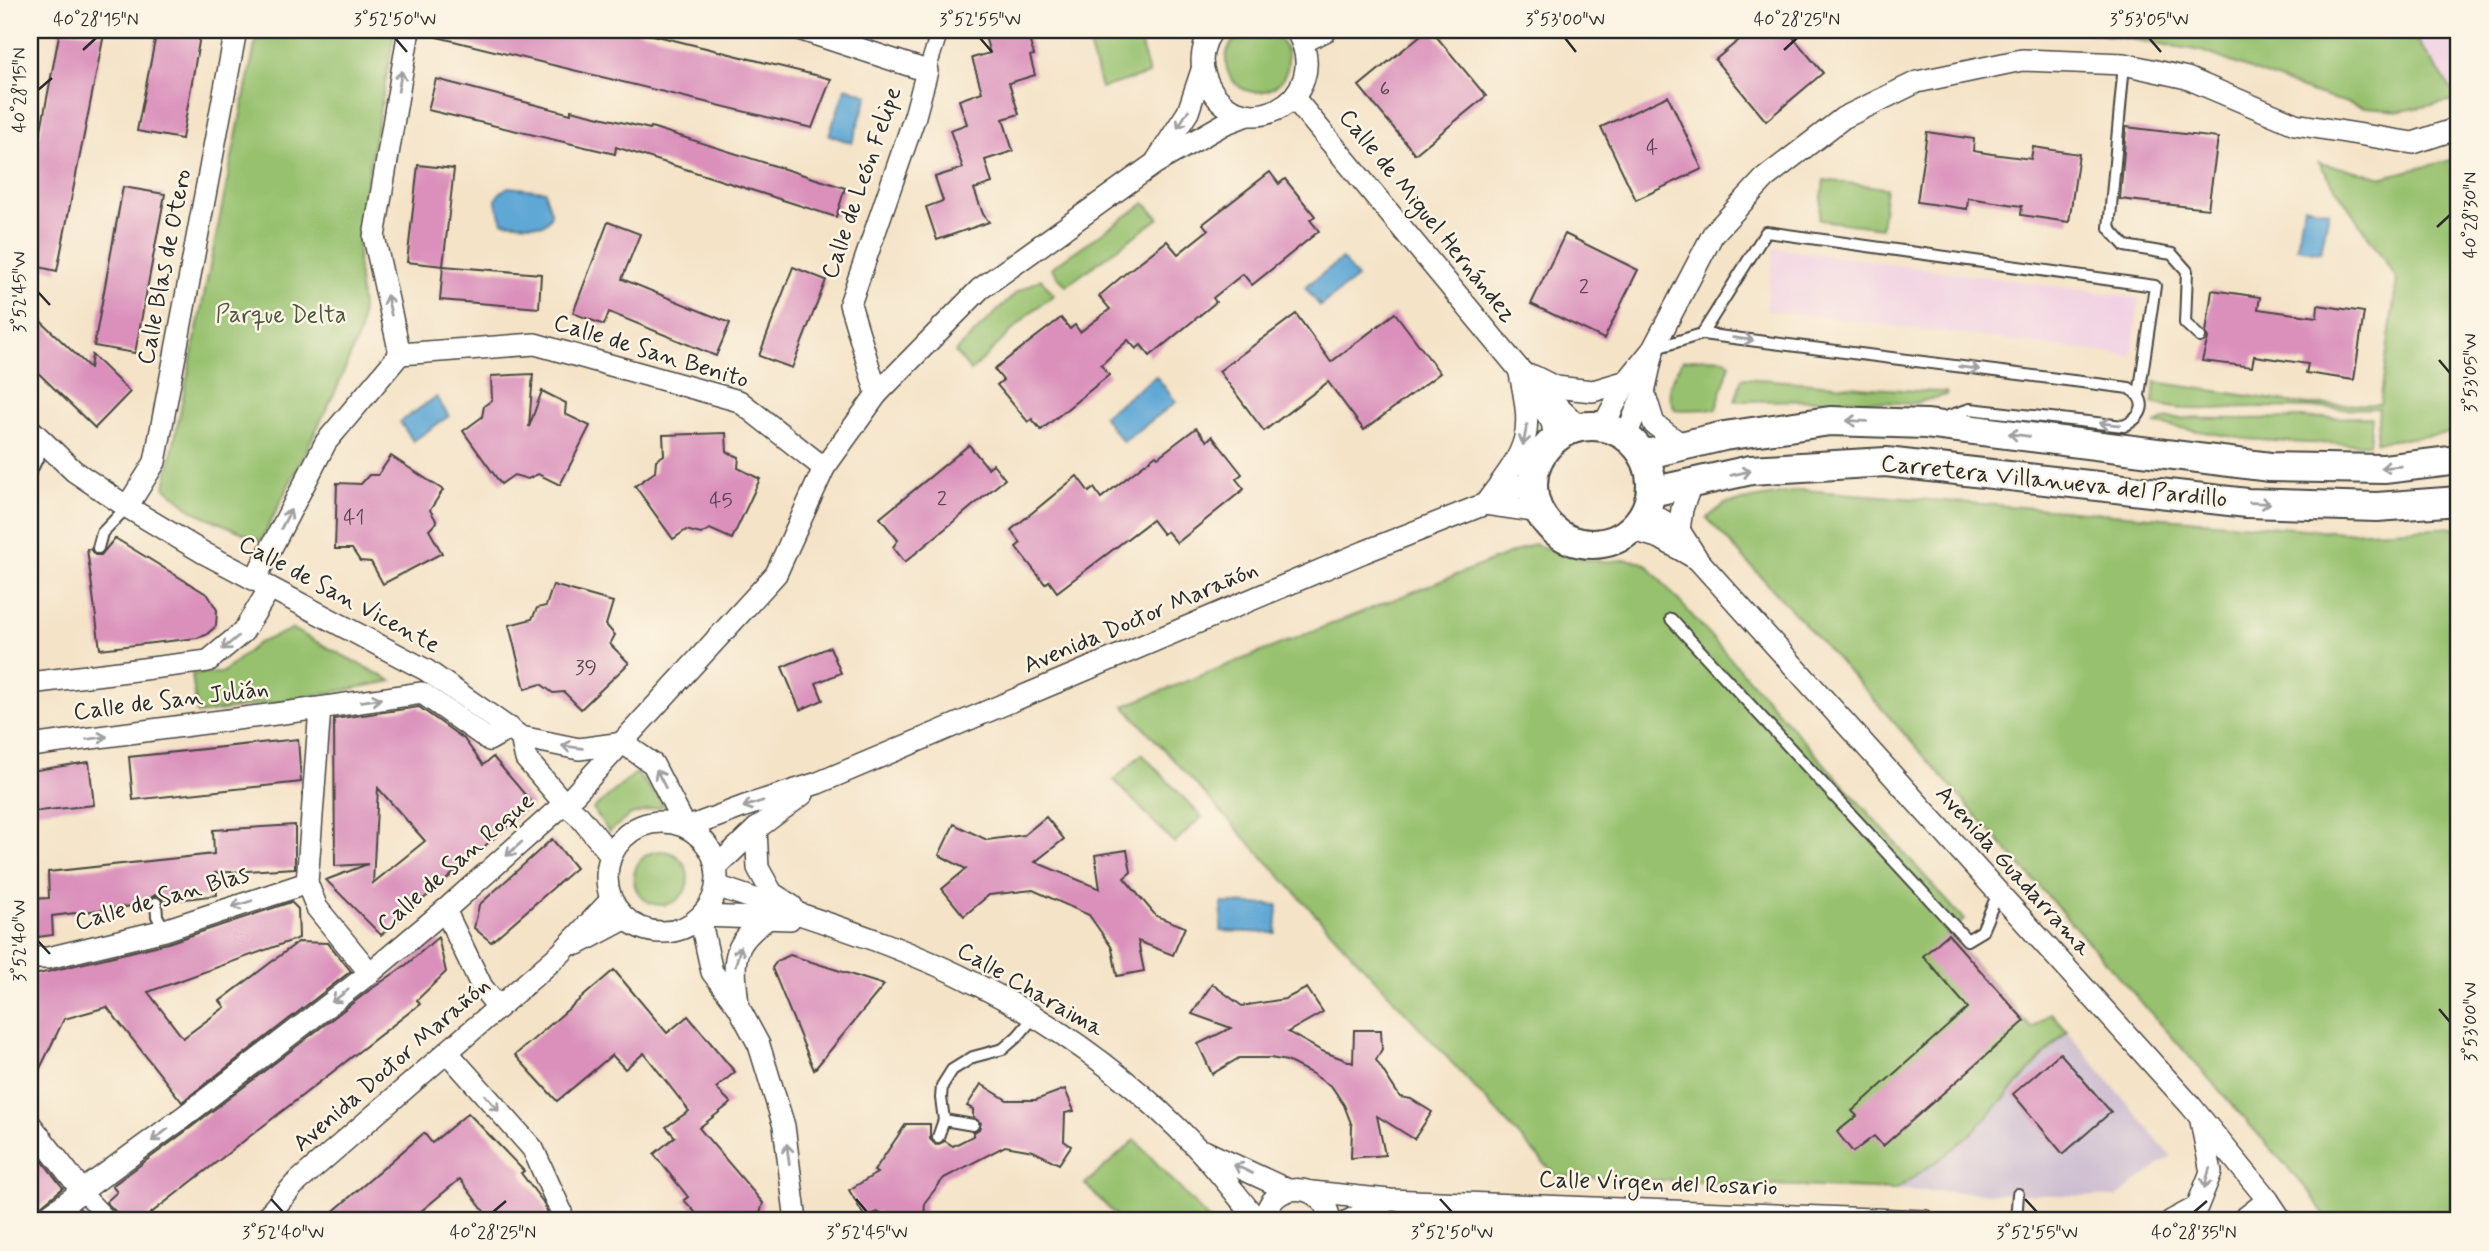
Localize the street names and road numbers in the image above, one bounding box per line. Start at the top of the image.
street label: Calle de León Felipe [815,83,909,283]
street label: Calle de Miguel Hernández [1330,103,1523,330]
street label: Calle Blas de Otero [131,167,199,367]
street label: Calle de San Benito [550,308,752,396]
street label: Carretera Villanueva del Pardillo [1879,448,2229,516]
street label: Calle de San Vicente [233,529,445,661]
street label: Avenida Doctor Marañón [1019,555,1263,681]
street label: Calle de San Julián [72,674,270,728]
street label: Avenida Guadarrama [1928,779,2098,963]
street label: Calle de San Roque [371,786,541,940]
street label: Calle de San Blas [71,859,253,939]
street label: Calle Charaima [951,935,1110,1045]
street label: Avenida Doctor Marañón [287,971,497,1159]
street label: Calle Virgen del Rosario [1538,1164,1778,1206]

